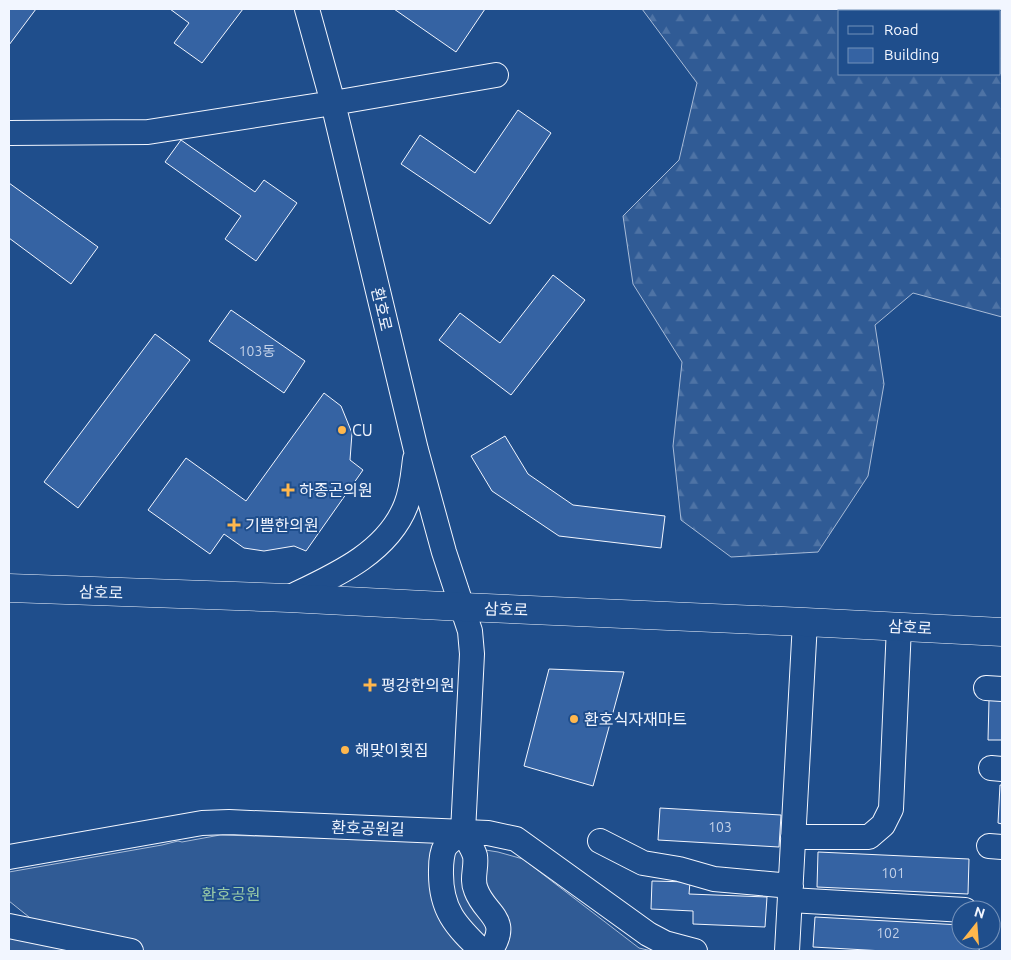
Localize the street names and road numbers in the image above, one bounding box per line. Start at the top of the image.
street label: 환호로 [368,285,396,333]
street label: 삼호로 [79,582,124,602]
street label: 삼호로 [484,599,529,619]
street label: 삼호로 [887,617,933,637]
street label: 환호공원길 [331,818,405,838]

